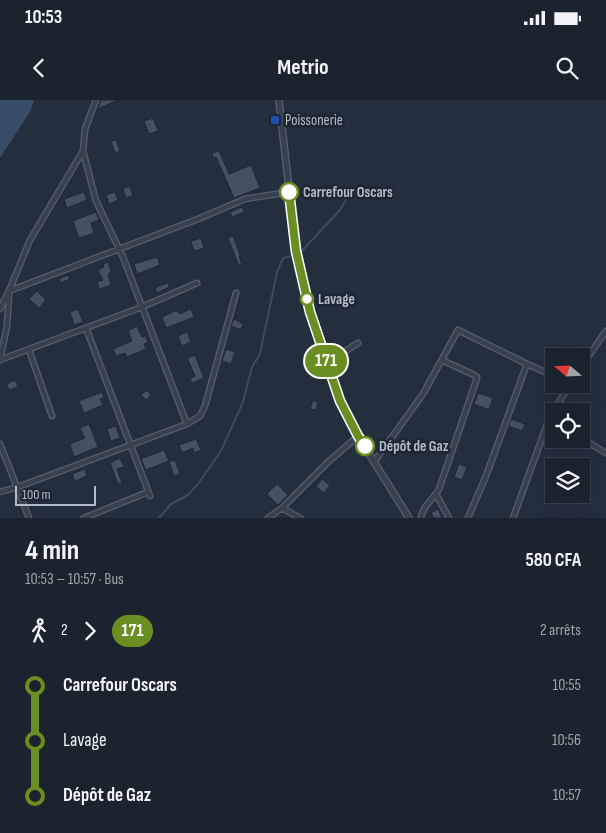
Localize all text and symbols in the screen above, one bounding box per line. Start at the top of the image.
text: 10:53 [25,6,62,29]
icon: back [25,54,53,82]
text: Metrio [277,54,329,81]
icon: search [553,54,581,82]
place label: Poissonerie [285,111,343,130]
marker: Poissonerie [269,114,281,126]
marker: Carrefour Oscars [279,182,299,202]
place label: Carrefour Oscars [303,183,393,202]
place label: Lavage [318,290,355,309]
marker: Lavage [300,292,314,306]
line badge: 171 [297,345,355,377]
north arrow [545,348,590,392]
map controls [545,348,590,503]
text: 171 [315,350,337,371]
button: locate [545,403,590,448]
marker: Dépôt de Gaz [355,436,375,456]
place label: Dépôt de Gaz [379,437,449,456]
button: layers [545,458,590,503]
scale bar [15,483,96,506]
text: 100 m [22,486,51,503]
text: 4 min [25,534,79,567]
text: 580 CFA [525,549,581,572]
text: 10:53 – 10:57 · Bus [25,570,124,589]
icon: walk [25,617,53,645]
icon: forward [76,617,104,645]
text: 171 [122,620,143,641]
text: 2 [61,621,68,640]
text: 2 arrêts [540,621,581,640]
text: Carrefour Oscars [63,674,177,697]
text: 10:55 [553,676,581,695]
text: Lavage [63,729,107,752]
text: 10:56 [552,731,581,750]
text: Dépôt de Gaz [63,784,151,807]
text: 10:57 [553,786,581,805]

